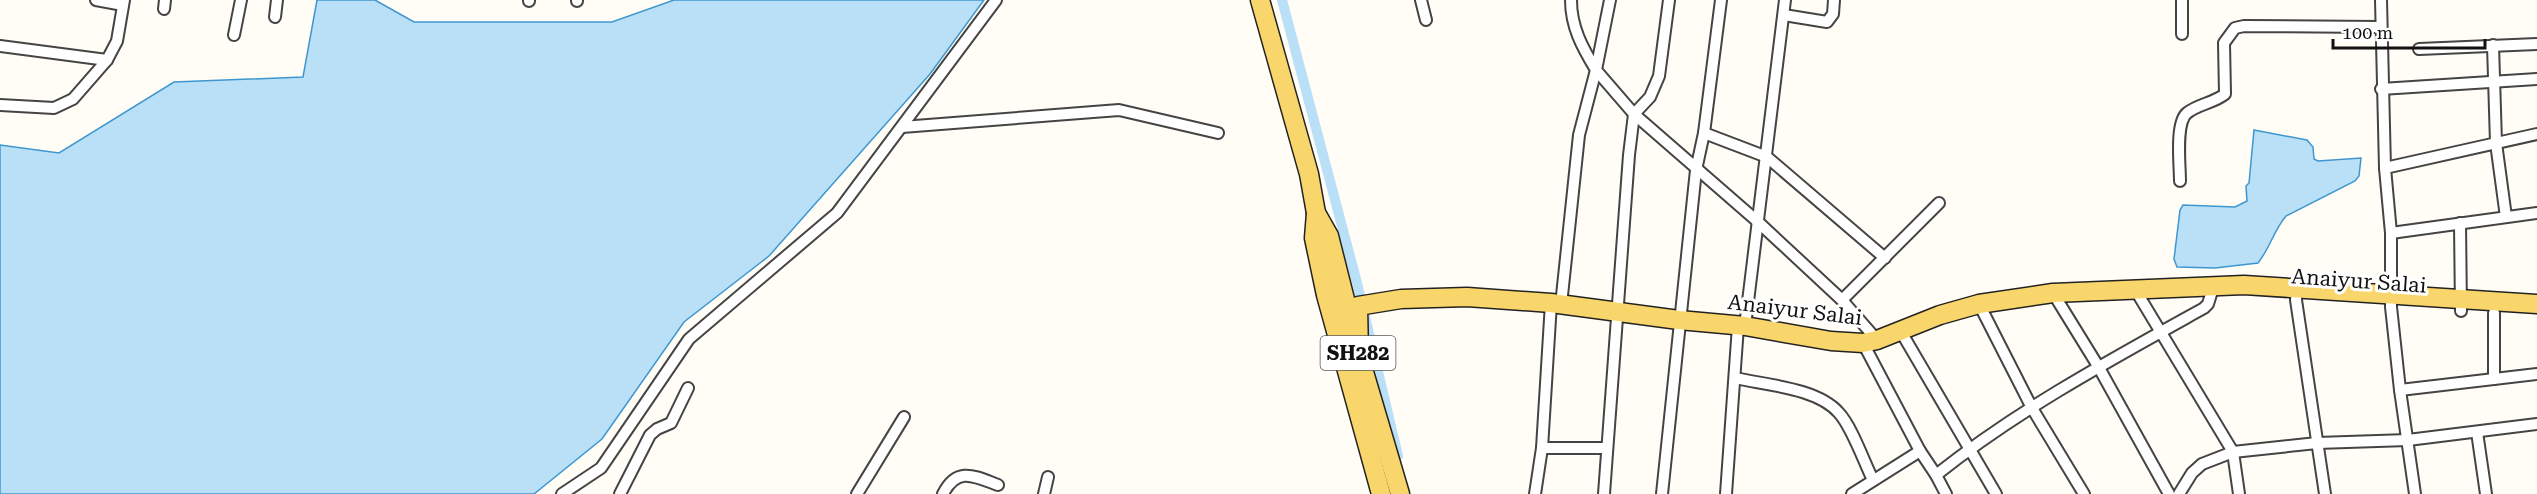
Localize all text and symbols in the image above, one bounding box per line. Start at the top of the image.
scale bar [2333,12,2484,50]
text: 100 m [2342,22,2393,43]
street label: Anaiyur Salai [2291,264,2428,298]
street label: Anaiyur Salai [1726,290,1864,330]
road number: SH282 [1320,336,1396,370]

